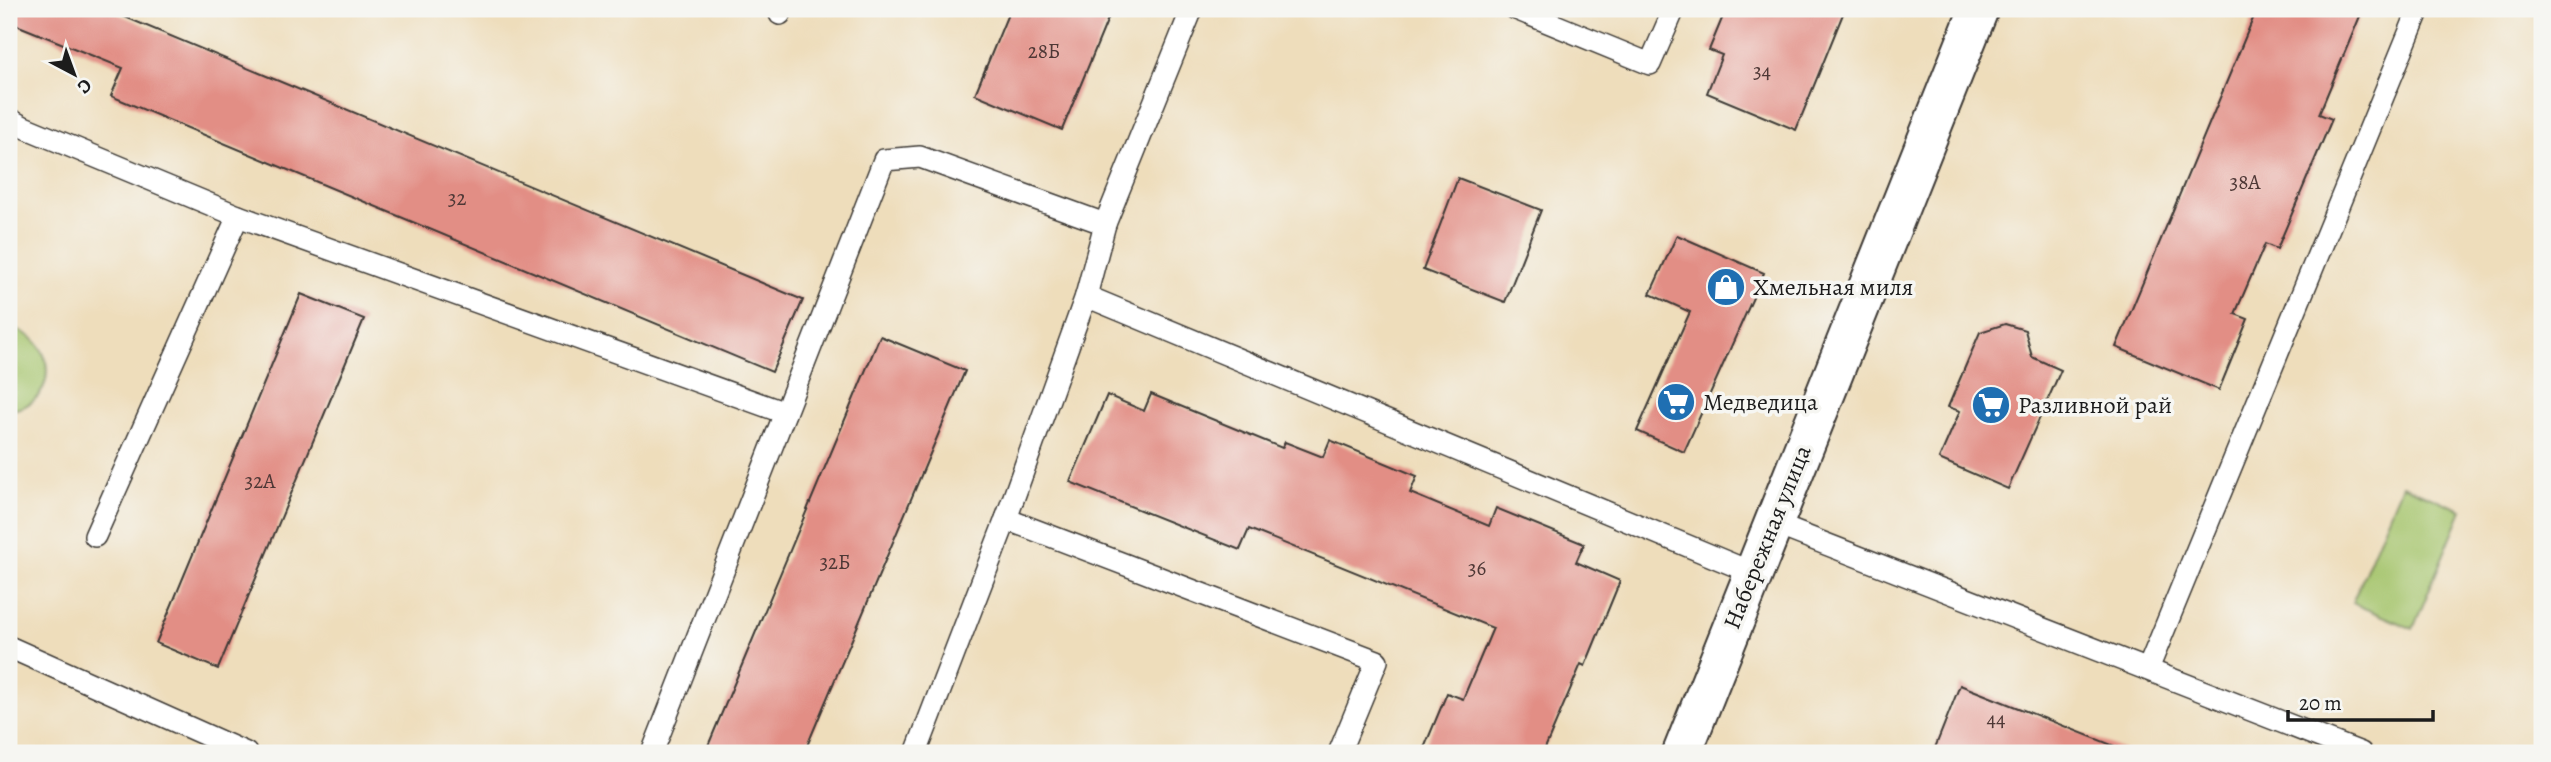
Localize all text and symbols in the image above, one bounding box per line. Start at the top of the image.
house number: 28Б [1028,37,1060,65]
north arrow [38,38,108,108]
house number: 34 [1753,57,1771,85]
text: С [72,72,97,100]
house number: 38А [2229,168,2261,196]
house number: 32 [448,184,466,212]
shop icon: Хмельная миля [1705,266,1747,308]
place label: Хмельная миля [1753,271,1913,303]
supermarket icon: Медведица [1655,381,1697,423]
supermarket icon: Разливной рай [1970,384,2012,426]
place label: Медведица [1703,386,1818,418]
place label: Разливной рай [2018,389,2172,421]
street label: Набережная улица [1715,440,1819,634]
house number: 32А [245,467,276,495]
house number: 32Б [819,548,851,576]
house number: 36 [1468,554,1487,582]
scale bar [2288,678,2434,722]
text: 20 m [2299,689,2342,717]
house number: 44 [1986,705,2006,733]

